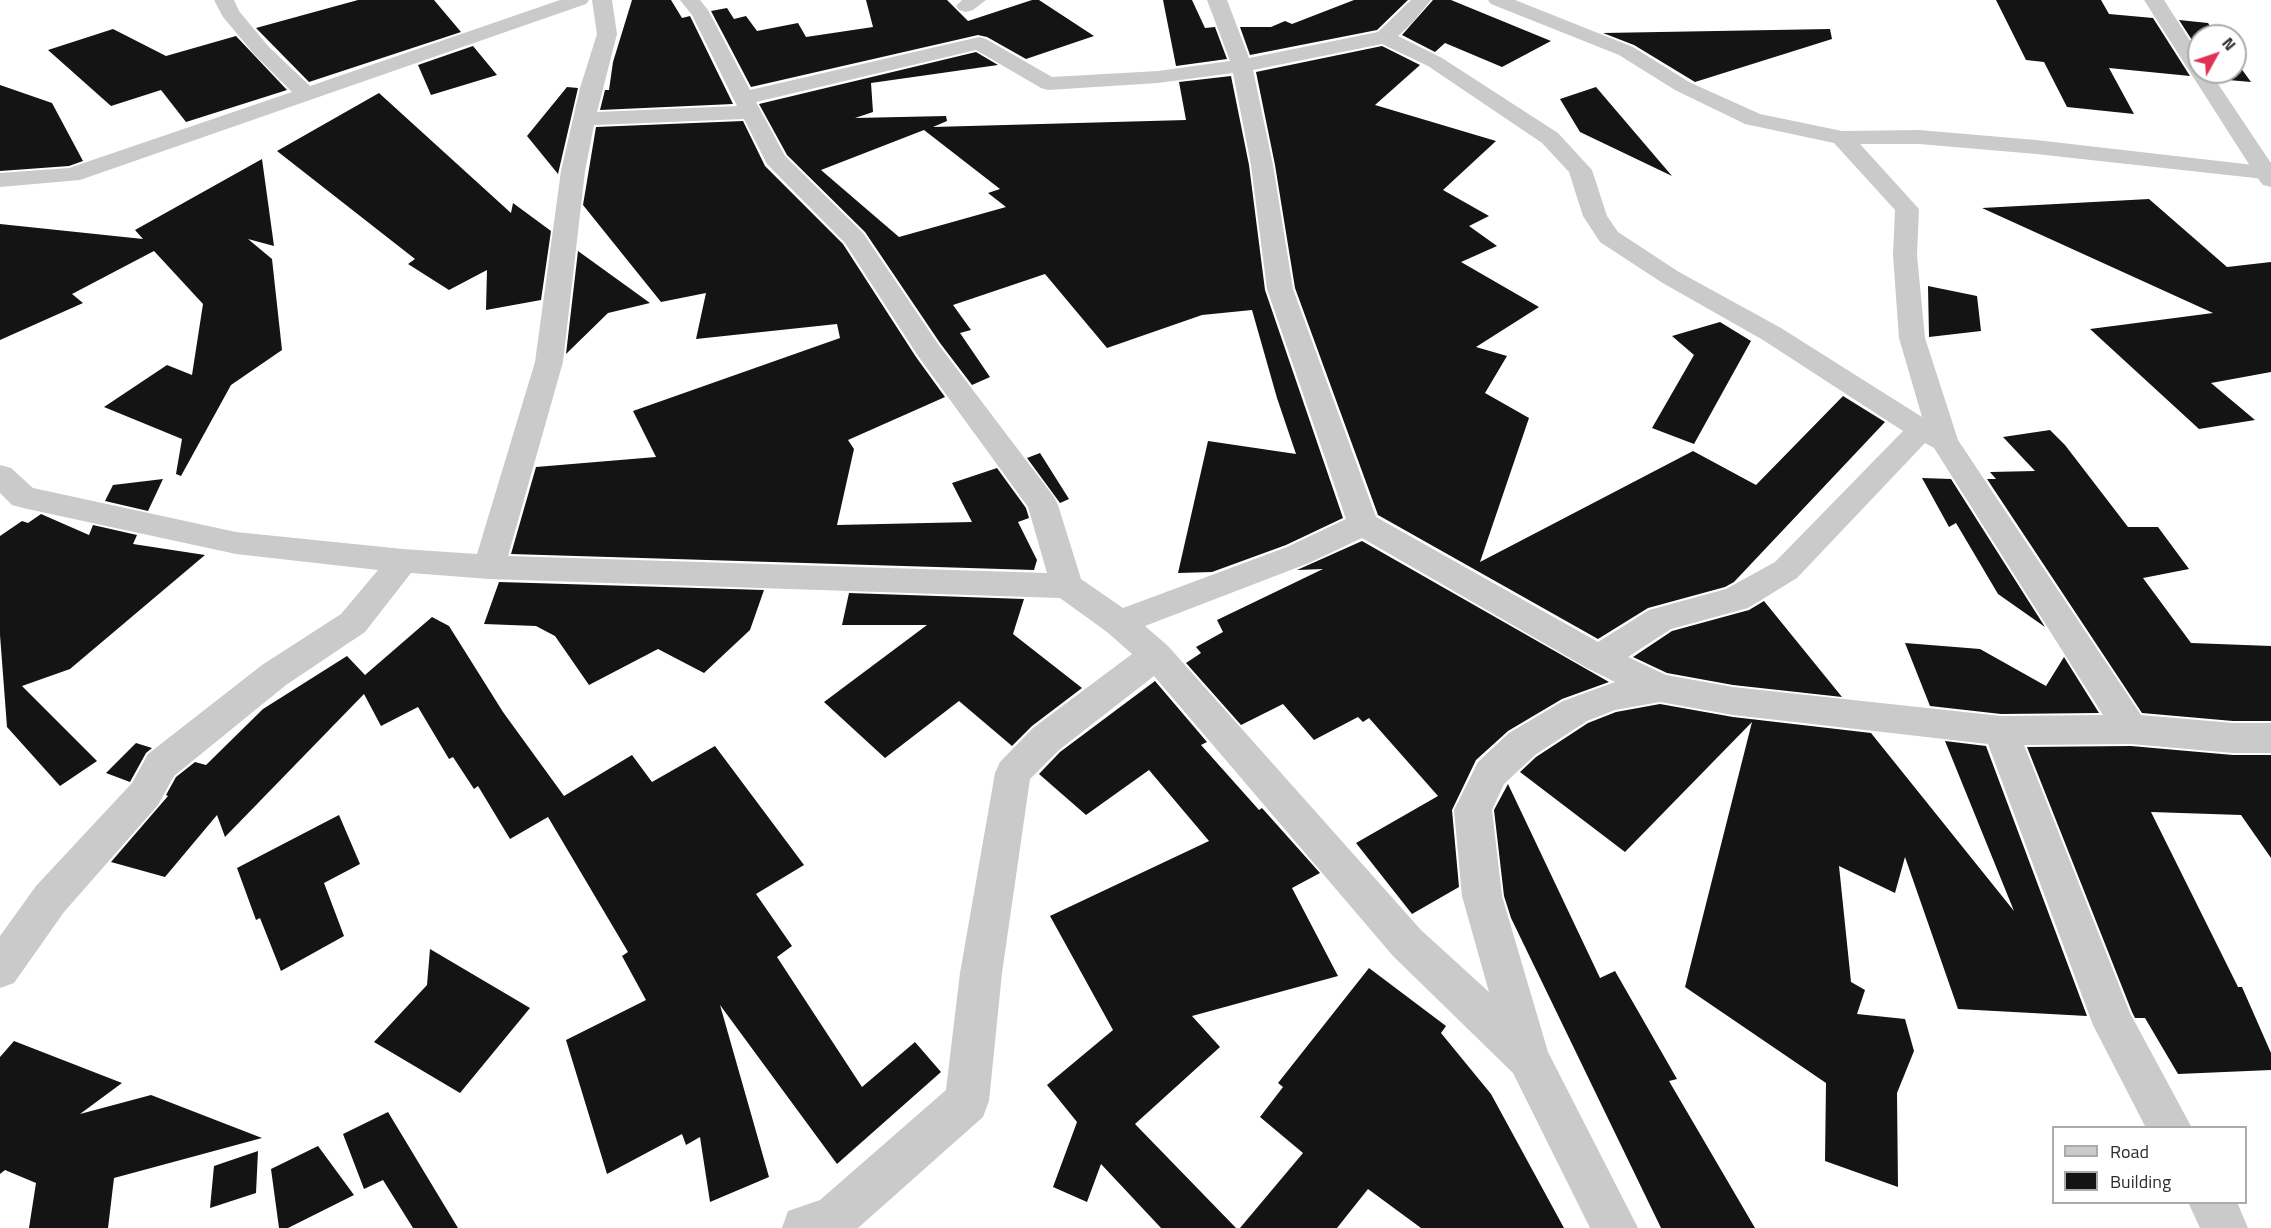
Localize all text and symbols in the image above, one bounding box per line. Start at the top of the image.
north arrow [2187,24,2247,84]
text: N [2216,32,2242,56]
legend [2052,1126,2247,1204]
text: Road [2110,1138,2149,1165]
text: Building [2110,1168,2171,1195]

